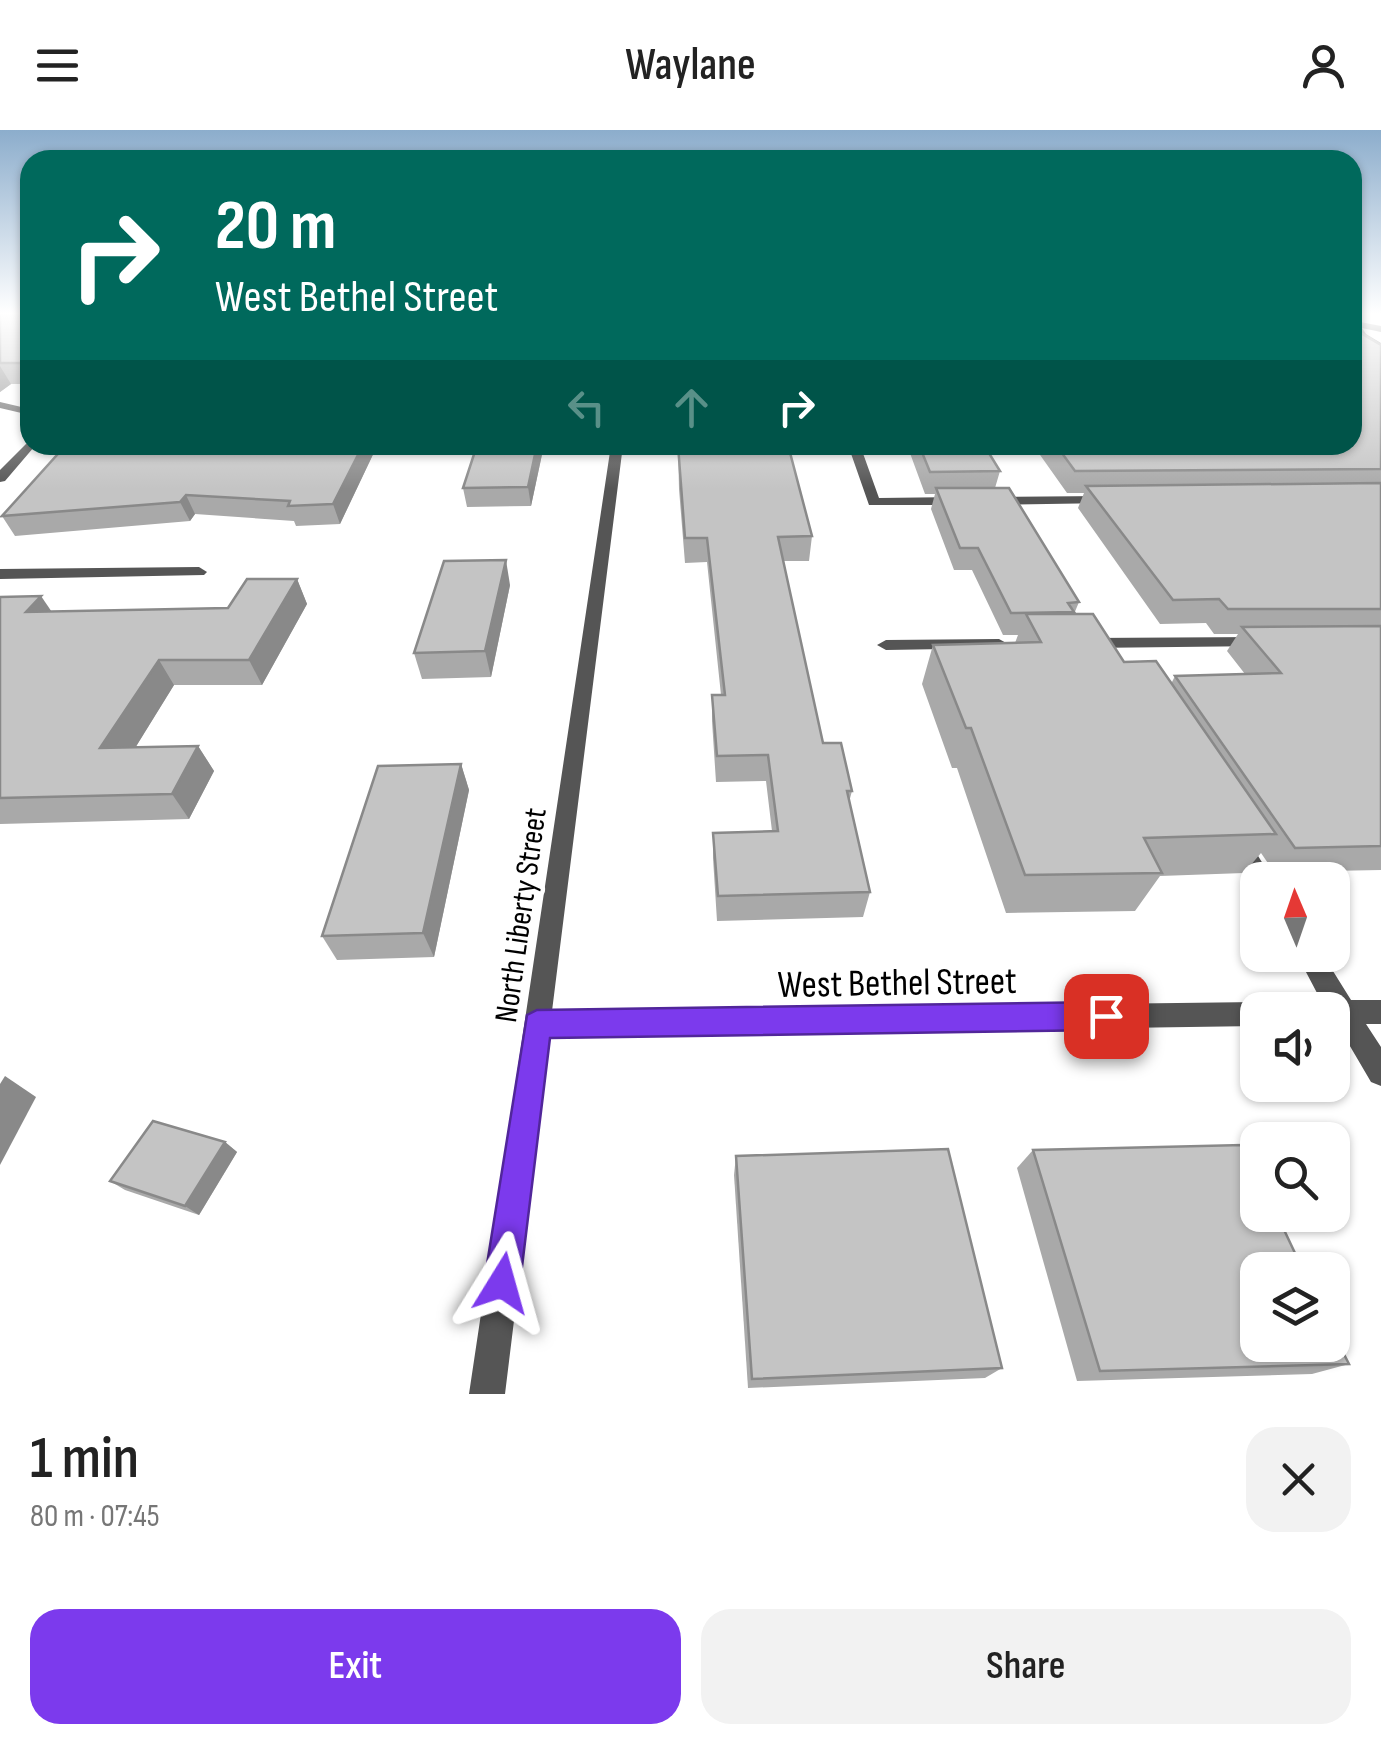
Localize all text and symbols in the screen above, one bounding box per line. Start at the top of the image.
icon: menu [30,38,85,93]
text: Waylane [625,38,756,93]
icon: person [1296,38,1351,93]
text: 20 m [215,185,336,269]
icon: right [50,190,180,320]
text: West Bethel Street [215,270,498,325]
icon: left [559,380,614,435]
icon: ahead [664,380,719,435]
icon: right [769,380,824,435]
street label: North Liberty Street [487,806,556,1025]
north arrow [1240,862,1350,972]
map controls [1240,862,1350,1362]
street label: West Bethel Street [777,959,1017,1008]
pin [1064,974,1149,1059]
icon: arrive [1079,989,1134,1044]
button: sound [1240,992,1350,1102]
button: search [1240,1122,1350,1232]
position arrow [450,1231,554,1335]
button: layers [1240,1252,1350,1362]
text: 1 min [30,1423,139,1495]
button: close [1246,1427,1351,1532]
text: 80 m · 07:45 [30,1497,160,1536]
button: Exit [30,1609,681,1724]
button: Share [701,1609,1351,1724]

